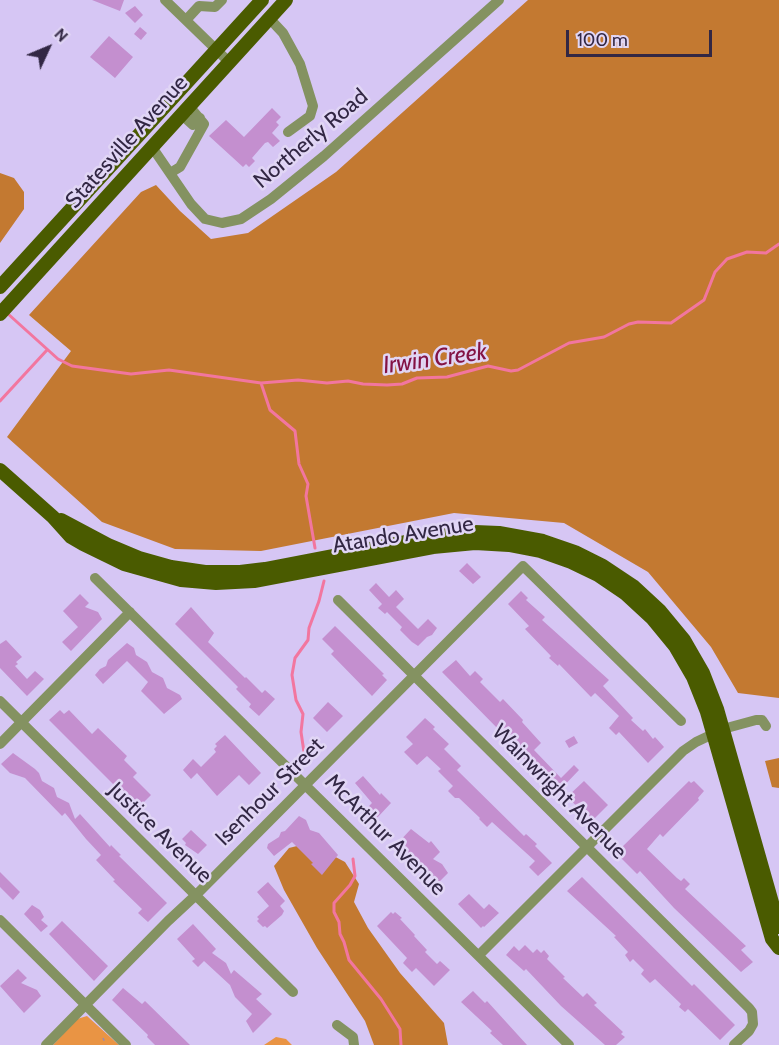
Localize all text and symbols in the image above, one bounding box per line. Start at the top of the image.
north arrow [18,18,78,78]
scale bar [569,18,714,56]
text: N [51,24,72,46]
text: 100 m [577,29,628,51]
street label: Statesville Avenue [60,70,194,214]
street label: Northerly Road [249,84,373,194]
water label: Irwin Creek [381,337,489,381]
street label: Atando Avenue [331,511,475,559]
street label: Wainwright Avenue [486,719,632,865]
street label: Isenhour Street [210,732,330,852]
street label: McArthur Avenue [319,769,451,901]
street label: Justice Avenue [103,777,217,889]

